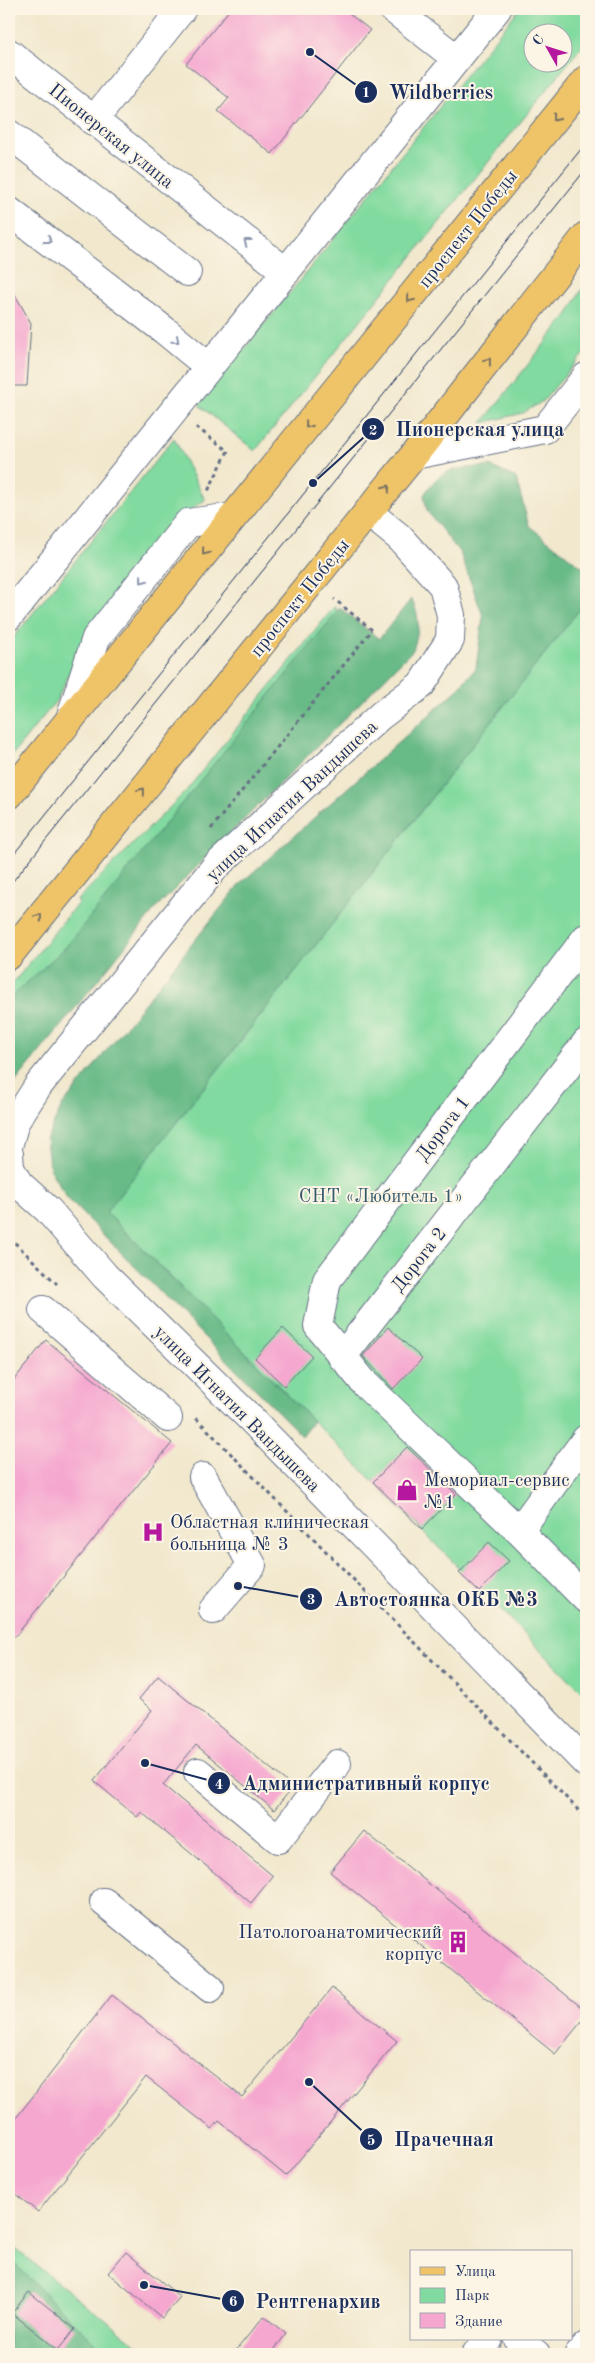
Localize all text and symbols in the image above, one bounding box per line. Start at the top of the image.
north arrow [522,22,572,72]
text: С [530,32,547,48]
callout: Wildberries [354,74,503,109]
street label: Пионерская улица [44,81,177,193]
text: Wildberries [389,84,493,104]
text: 1 [362,86,370,101]
one-way arrow [553,112,561,121]
street label: проспект Победы [416,167,522,292]
one-way arrow [42,235,51,244]
one-way arrow [244,240,253,248]
one-way arrow [407,293,415,302]
one-way arrow [171,334,180,343]
one-way arrow [482,357,491,367]
callout: Пионерская улица [361,412,574,447]
one-way arrow [304,420,313,429]
text: Пионерская улица [396,421,564,441]
text: 2 [369,424,377,439]
one-way arrow [382,485,390,494]
street label: проспект Победы [248,536,354,661]
one-way arrow [203,546,211,555]
one-way arrow [140,574,148,583]
street label: улица Игнатия Вандышева [203,717,382,886]
one-way arrow [136,788,144,797]
one-way arrow [34,914,43,923]
street label: Дорога 1 [413,1093,474,1166]
park label: СНТ «Любитель 1» [299,1188,463,1207]
street label: Дорога 2 [389,1225,451,1296]
street label: улица Игнатия Вандышева [149,1323,323,1497]
place label: Мемориал-сервис №1 [424,1472,570,1513]
shop icon: Мемориал-сервис №1 [394,1477,420,1503]
place label: Областная клиническая больница № 3 [170,1514,369,1555]
hospital icon: Областная клиническая больница № 3 [140,1519,166,1545]
callout: Автостоянка ОКБ №3 [299,1581,547,1616]
text: Автостоянка ОКБ №3 [334,1591,538,1611]
text: 3 [307,1593,315,1608]
callout: Административный корпус [207,1766,499,1801]
text: Административный корпус [242,1775,490,1795]
text: 4 [215,1778,223,1793]
place label: Патологоанатомический корпус [238,1924,442,1965]
building icon: Патологоанатомический корпус [445,1929,471,1955]
callout: Прачечная [359,2122,504,2157]
text: Прачечная [394,2131,494,2151]
text: 5 [367,2134,375,2149]
legend [410,2250,572,2340]
text: Улица [455,2265,496,2280]
callout: Рентгенархив [220,2283,391,2318]
text: Парк [455,2289,490,2304]
text: Рентгенархив [255,2293,381,2313]
text: 6 [229,2295,238,2310]
text: Здание [455,2315,502,2330]

